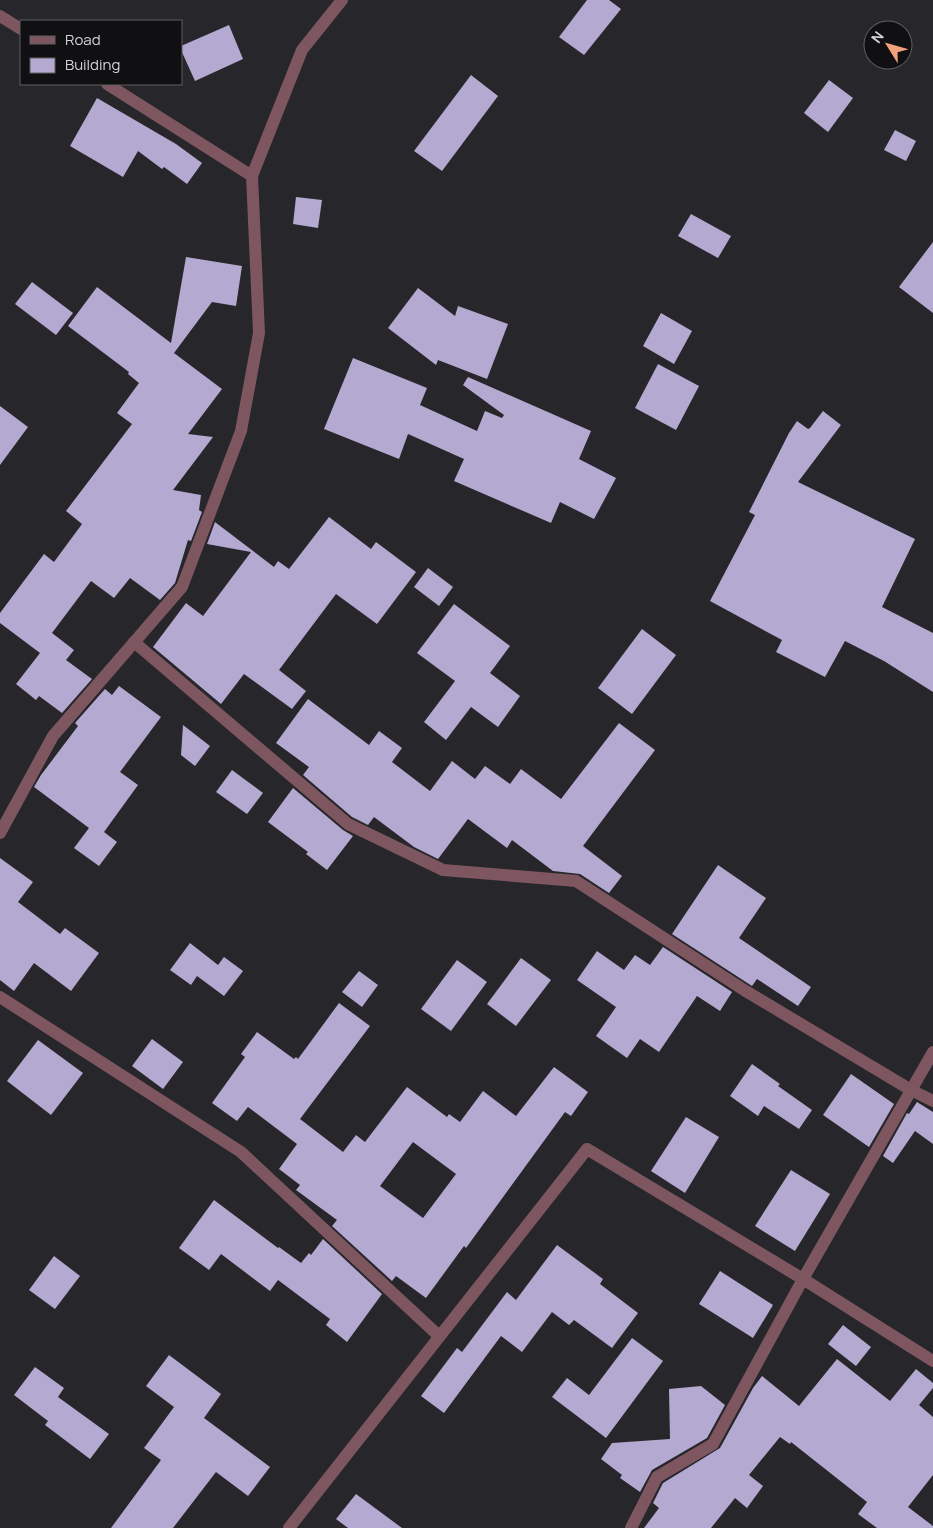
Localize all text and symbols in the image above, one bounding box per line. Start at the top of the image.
legend [20,20,182,85]
north arrow [863,20,913,70]
text: N [867,27,888,47]
text: Road [65,29,101,50]
text: Building [65,54,120,75]

